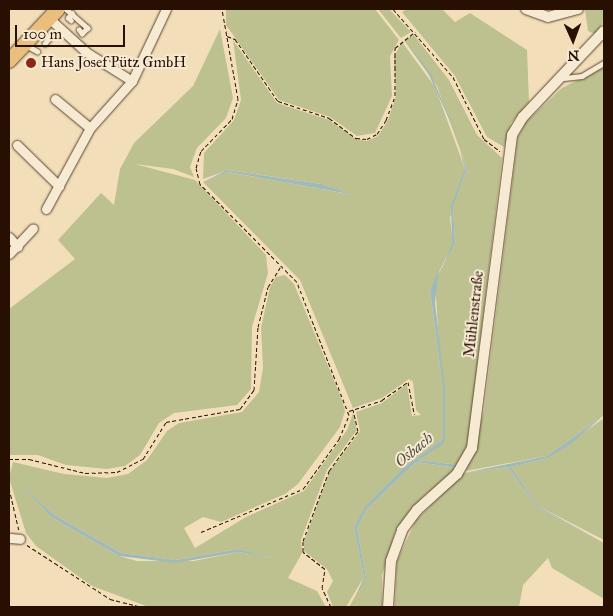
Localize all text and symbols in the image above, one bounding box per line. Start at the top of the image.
scale bar [18,15,128,47]
north arrow [548,15,598,65]
text: 100 m [23,25,62,43]
text: N [567,47,580,64]
place label: Hans Josef Pütz GmbH [41,54,186,72]
marker: Hans Josef Pütz GmbH [25,57,37,69]
street label: Mühlenstraße [461,270,487,358]
water label: Osbach [391,429,437,471]

